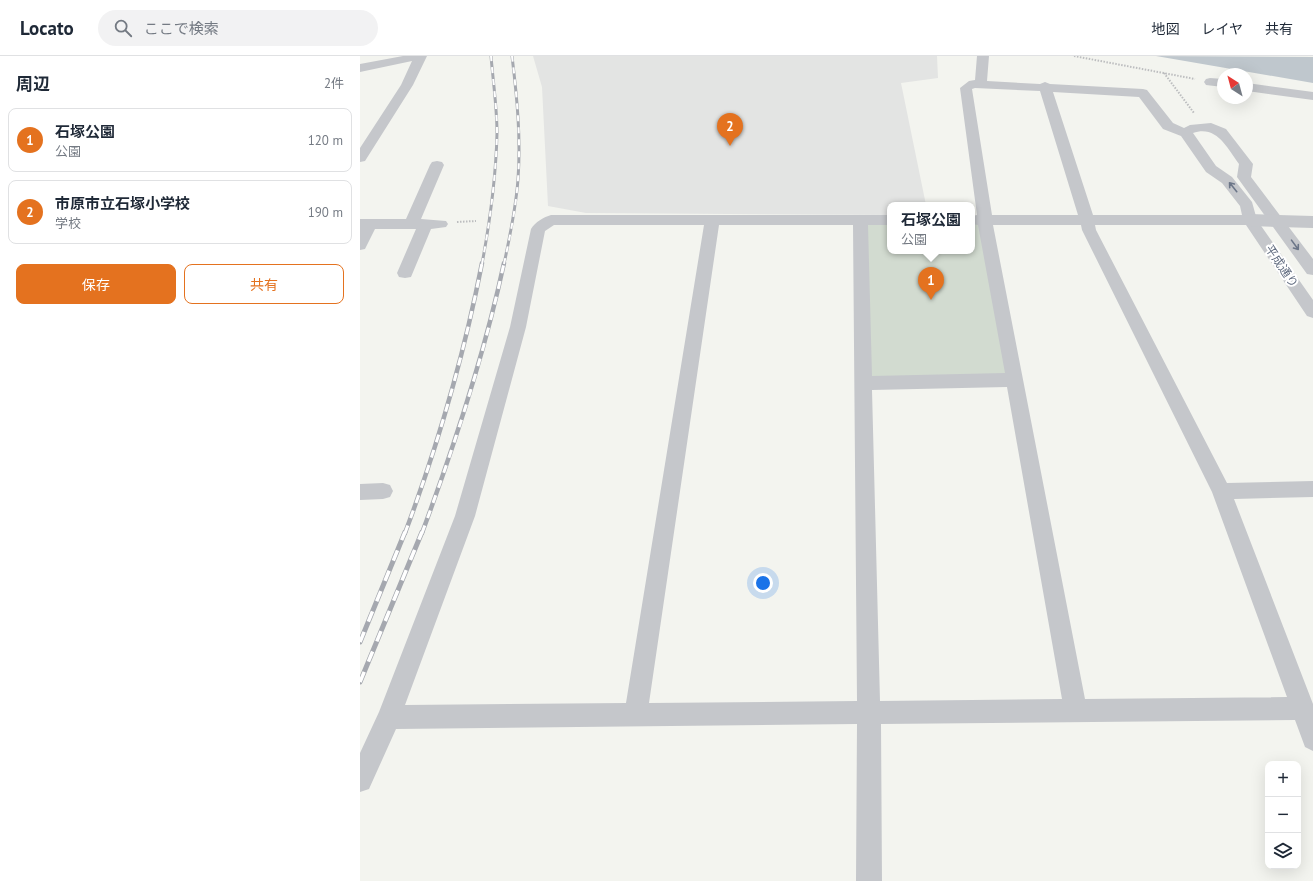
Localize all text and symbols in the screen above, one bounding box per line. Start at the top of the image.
search box [98,10,378,46]
text: Locato [20,16,74,40]
icon: search [112,17,134,39]
text: ここで検索 [144,19,219,38]
text: 地図 [1151,20,1179,38]
text: レイヤ [1201,20,1243,38]
text: 共有 [1265,20,1293,38]
north arrow [1217,68,1253,104]
text: 周辺 [16,73,50,95]
text: 2件 [324,75,344,92]
pin: 2 [717,113,743,146]
text: 石塚公園 [55,122,115,141]
text: 1 [26,132,34,149]
text: 120 m [308,132,343,149]
text: 公園 [55,143,81,160]
one-way arrow [1228,181,1237,192]
text: 市原市立石塚小学校 [55,194,190,213]
popup [887,202,975,254]
text: 2 [26,204,34,221]
text: 190 m [308,204,343,221]
text: 石塚公園 [901,210,961,229]
text: 学校 [55,215,81,232]
text: 公園 [901,231,927,248]
one-way arrow [1291,240,1299,251]
street label: 平成通り [1262,242,1302,290]
button: 保存 [16,264,176,304]
button: 共有 [184,264,344,304]
pin: 1 [918,267,944,300]
your location [753,573,773,593]
map controls [1265,761,1301,869]
button: + [1265,761,1301,797]
button: − [1265,797,1301,833]
button: layers [1265,833,1301,869]

